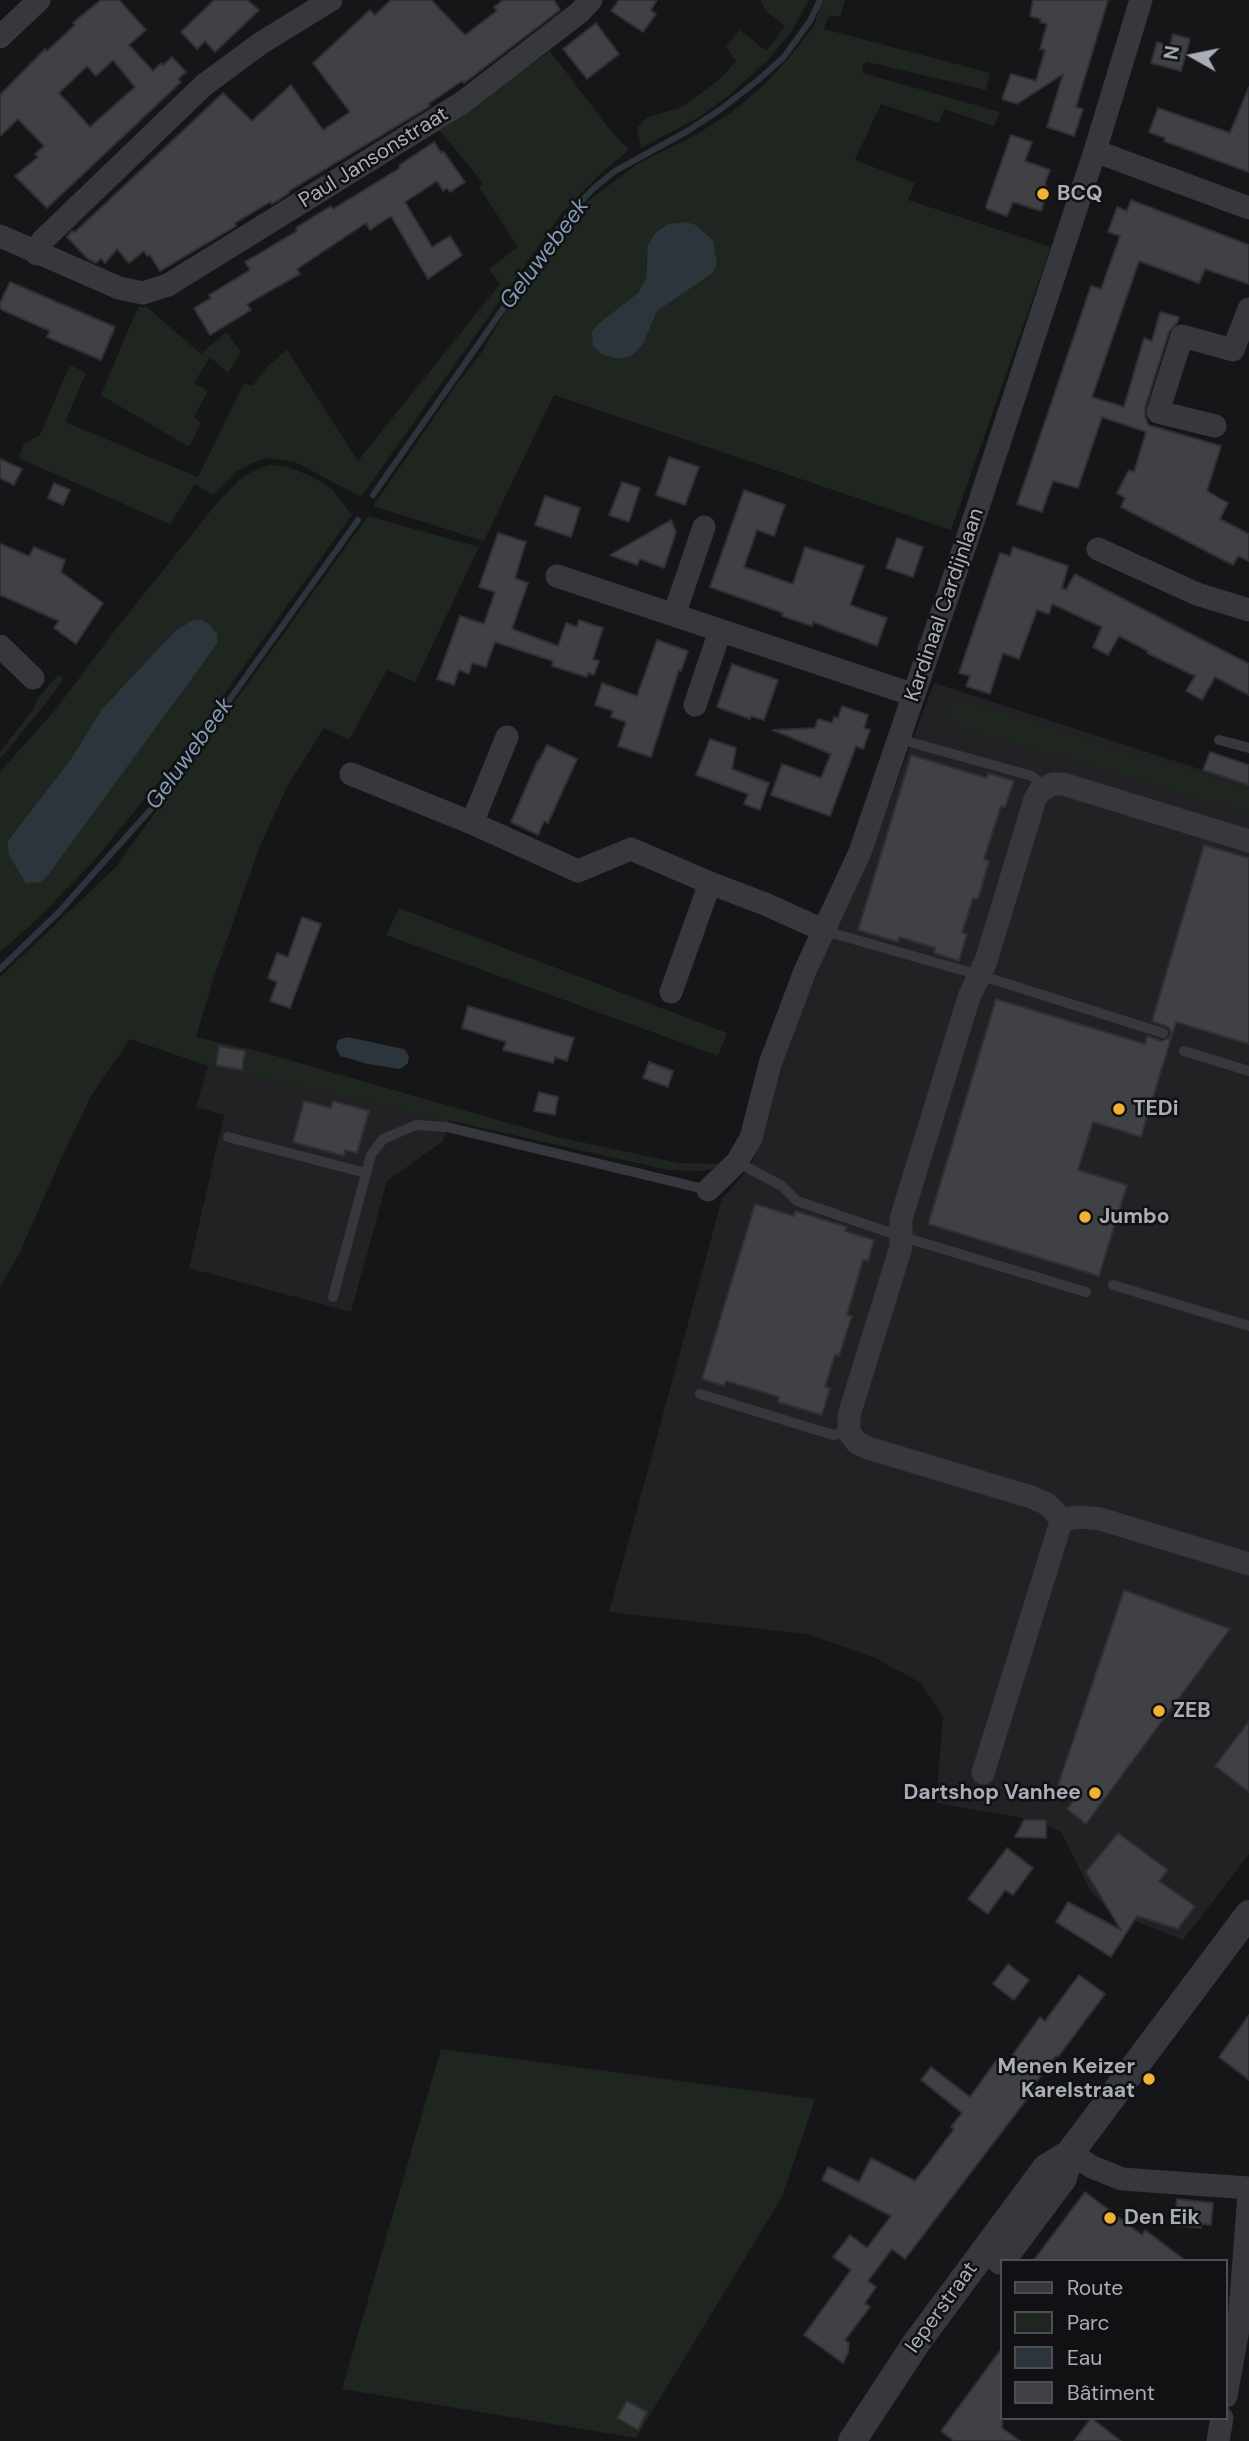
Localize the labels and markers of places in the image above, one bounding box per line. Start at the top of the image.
place label: BCQ [1057,181,1102,207]
marker: BCQ [1035,186,1051,202]
place label: TEDi [1133,1096,1178,1122]
marker: TEDi [1111,1101,1127,1117]
place label: Jumbo [1099,1204,1170,1230]
marker: Jumbo [1077,1209,1093,1225]
place label: ZEB [1173,1698,1211,1724]
marker: ZEB [1151,1703,1167,1719]
place label: Dartshop Vanhee [904,1780,1081,1806]
marker: Dartshop Vanhee [1087,1785,1103,1801]
place label: Menen Keizer Karelstraat [998,2054,1135,2104]
marker: Menen Keizer Karelstraat [1141,2071,1157,2087]
place label: Den Eik [1124,2205,1200,2231]
marker: Den Eik [1102,2210,1118,2226]

